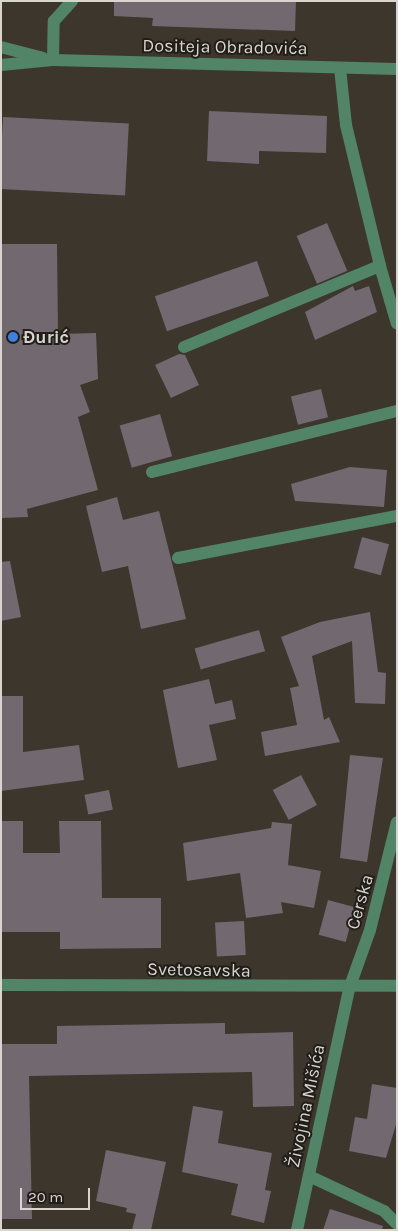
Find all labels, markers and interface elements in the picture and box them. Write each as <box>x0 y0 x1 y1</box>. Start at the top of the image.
street label: Dositeja Obradovića <box>142 35 308 59</box>
place label: Đurić <box>23 326 69 348</box>
marker: Đurić <box>7 331 19 343</box>
street label: Cerska <box>342 872 378 932</box>
street label: Svetosavska <box>147 958 251 982</box>
street label: Živojina Mišića <box>282 1042 330 1170</box>
scale bar <box>22 1178 92 1210</box>
text: 20 m <box>28 1188 63 1206</box>

